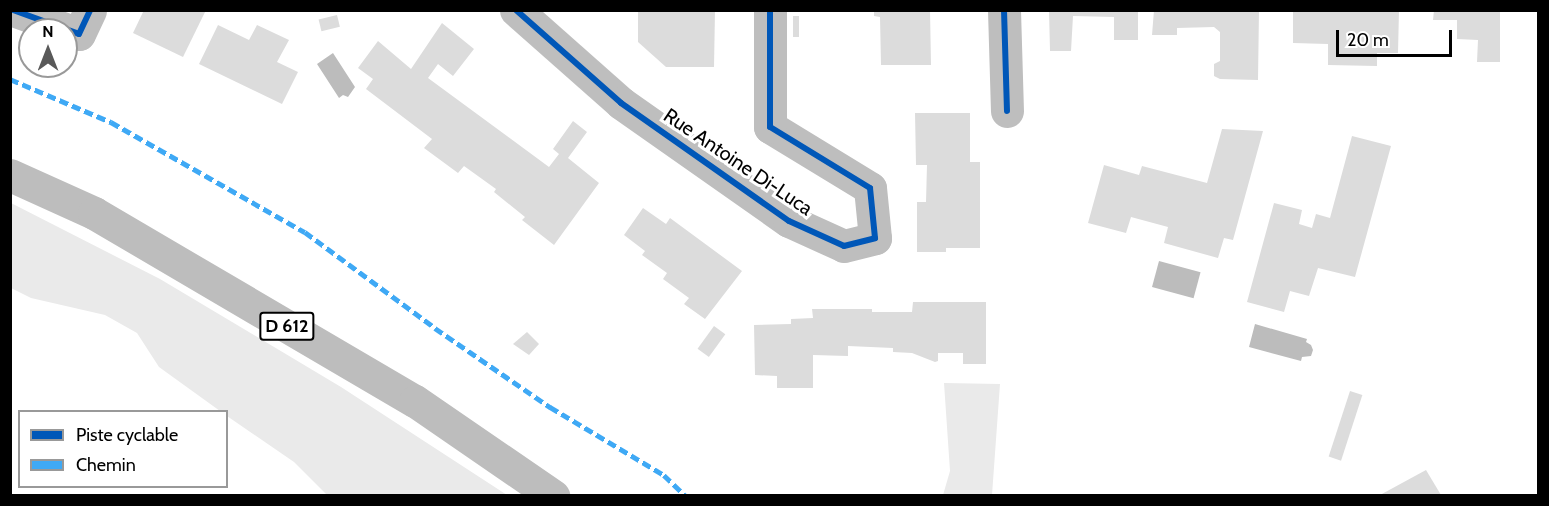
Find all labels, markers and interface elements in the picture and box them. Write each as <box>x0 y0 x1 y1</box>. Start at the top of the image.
north arrow <box>18 18 78 78</box>
scale bar <box>1339 18 1454 56</box>
text: N <box>42 22 54 41</box>
text: 20 m <box>1347 29 1389 51</box>
street label: Rue Antoine Di-Luca <box>659 103 817 221</box>
road number: D 612 <box>258 311 316 341</box>
legend <box>18 410 228 488</box>
text: Piste cyclable <box>76 424 178 446</box>
text: Chemin <box>76 454 136 476</box>

